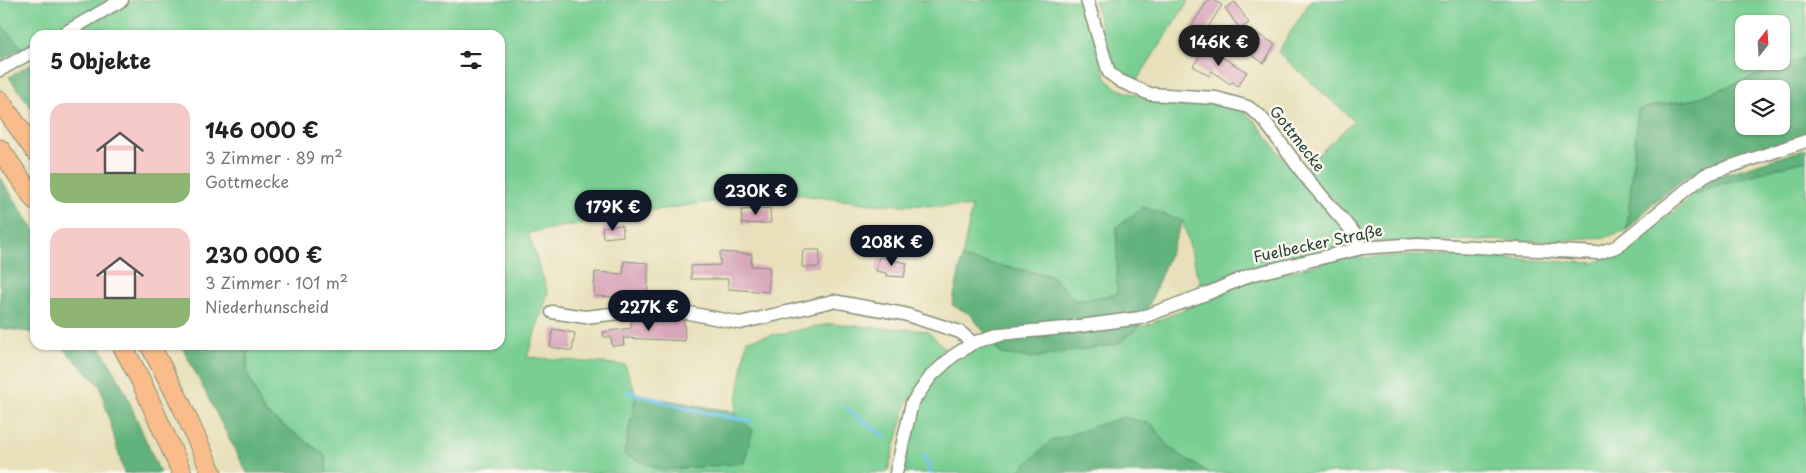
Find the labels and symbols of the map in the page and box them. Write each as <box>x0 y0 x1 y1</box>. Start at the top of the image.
north arrow <box>1735 15 1790 70</box>
pin: 146K € <box>1178 24 1260 67</box>
street label: Gottmecke <box>1265 100 1331 176</box>
pin: 230K € <box>715 174 797 216</box>
pin: 179K € <box>572 190 654 232</box>
street label: Fuelbecker Straße <box>1251 218 1384 267</box>
pin: 208K € <box>851 224 933 267</box>
pin: 227K € <box>608 290 690 332</box>

